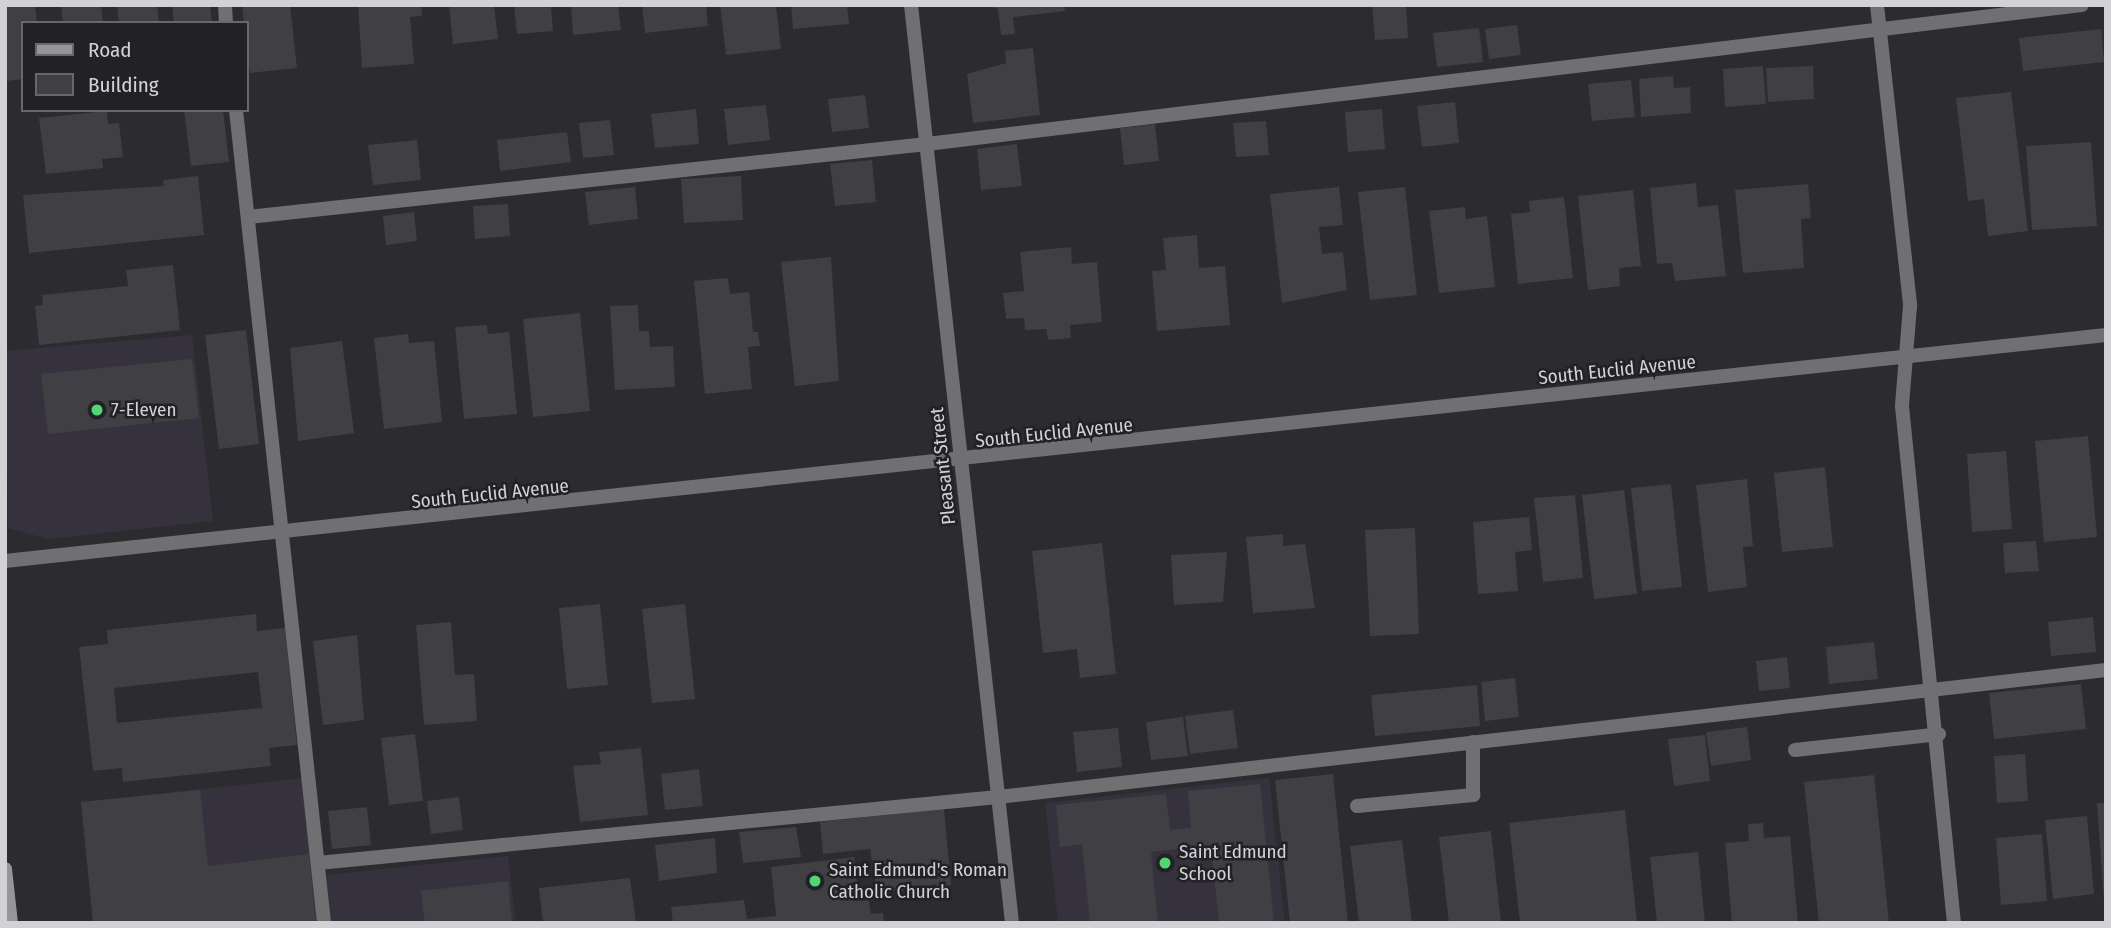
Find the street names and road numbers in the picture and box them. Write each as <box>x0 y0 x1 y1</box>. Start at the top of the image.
street label: South Euclid Avenue <box>1537 350 1697 390</box>
street label: Pleasant Street <box>926 406 960 526</box>
street label: South Euclid Avenue <box>974 413 1134 453</box>
street label: South Euclid Avenue <box>410 474 570 514</box>

